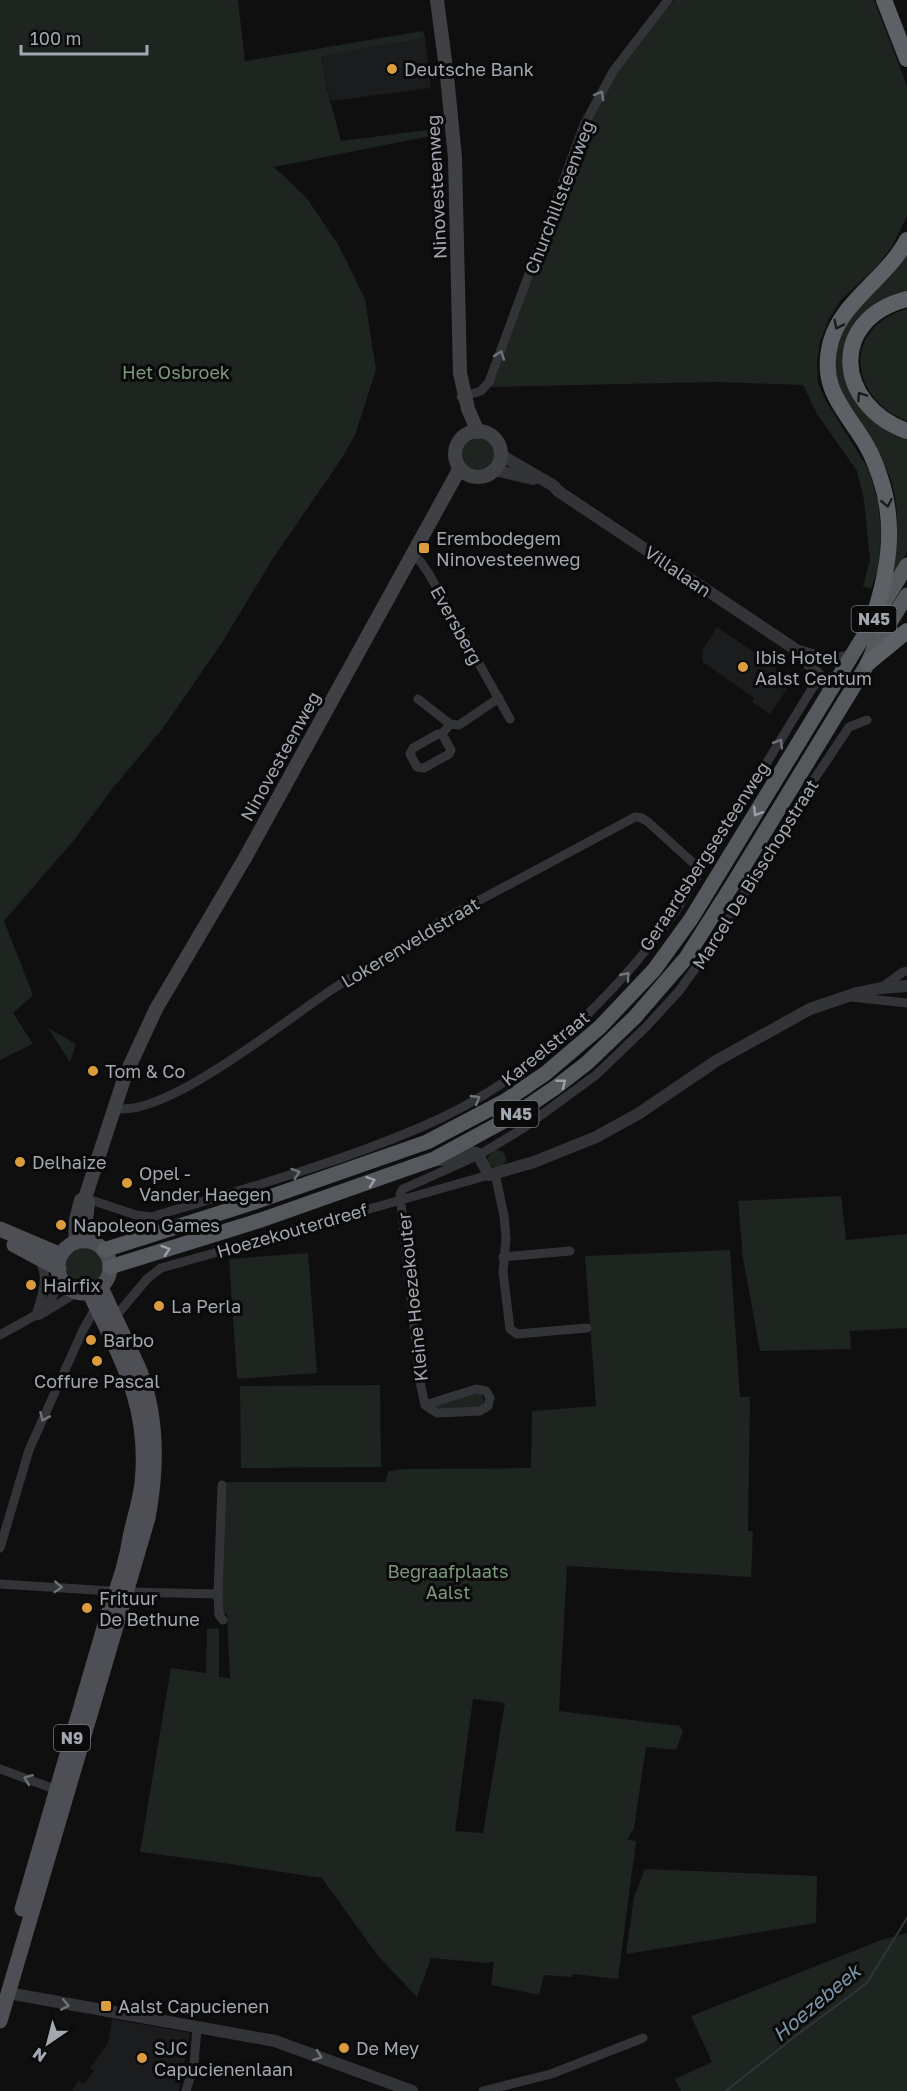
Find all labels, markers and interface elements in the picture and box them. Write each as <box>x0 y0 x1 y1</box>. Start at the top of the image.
scale bar <box>21 18 147 56</box>
text: 100 m <box>30 27 81 49</box>
place label: Deutsche Bank <box>404 58 534 80</box>
marker: Deutsche Bank <box>385 62 399 76</box>
one-way arrow <box>593 91 604 101</box>
street label: Ninovesteenweg <box>421 114 451 260</box>
street label: Churchillsteenweg <box>520 117 598 277</box>
one-way arrow <box>834 319 845 329</box>
one-way arrow <box>492 350 505 361</box>
park label: Het Osbroek <box>122 361 230 383</box>
one-way arrow <box>858 392 869 403</box>
one-way arrow <box>880 498 893 508</box>
place label: Erembodegem Ninovesteenweg <box>436 527 581 570</box>
marker: Erembodegem Ninovesteenweg <box>417 541 431 555</box>
street label: Villalaan <box>640 541 716 601</box>
street label: Eversberg <box>426 582 488 668</box>
road number: N45 <box>852 606 896 632</box>
place label: Ibis Hotel Aalst Centum <box>755 646 872 689</box>
marker: Ibis Hotel Aalst Centum <box>736 660 750 674</box>
street label: Ninovesteenweg <box>235 687 325 825</box>
one-way arrow <box>771 739 783 749</box>
street label: Geraardsbergsesteenweg <box>634 757 774 955</box>
street label: Marcel De Bisschopstraat <box>687 775 823 973</box>
one-way arrow <box>753 806 764 816</box>
street label: Lokerenveldstraat <box>337 892 483 992</box>
one-way arrow <box>619 972 630 982</box>
street label: Kareelstraat <box>497 1006 593 1090</box>
place label: Tom & Co <box>105 1060 185 1082</box>
marker: Tom & Co <box>86 1064 100 1078</box>
one-way arrow <box>555 1079 566 1090</box>
one-way arrow <box>470 1094 480 1106</box>
road number: N45 <box>494 1101 538 1127</box>
place label: Delhaize <box>32 1151 106 1173</box>
marker: Delhaize <box>13 1155 27 1169</box>
place label: Opel - Vander Haegen <box>139 1162 271 1205</box>
one-way arrow <box>290 1168 301 1180</box>
one-way arrow <box>365 1175 376 1188</box>
marker: Opel - Vander Haegen <box>120 1176 134 1190</box>
street label: Hoezekouterdreef <box>214 1198 370 1262</box>
street label: Kleine Hoezekouter <box>392 1211 432 1383</box>
place label: Napoleon Games <box>73 1214 220 1236</box>
marker: Napoleon Games <box>54 1218 68 1232</box>
one-way arrow <box>160 1245 171 1257</box>
place label: Hairfix <box>43 1274 100 1296</box>
marker: Hairfix <box>24 1278 38 1292</box>
place label: La Perla <box>171 1295 241 1317</box>
marker: La Perla <box>152 1299 166 1313</box>
place label: Barbo <box>103 1329 154 1351</box>
marker: Barbo <box>84 1333 98 1347</box>
marker: Coffure Pascal <box>90 1354 104 1368</box>
place label: Coffure Pascal <box>34 1370 160 1392</box>
one-way arrow <box>39 1410 51 1421</box>
park label: Begraafplaats Aalst <box>387 1560 509 1603</box>
one-way arrow <box>54 1580 63 1593</box>
place label: Frituur De Bethune <box>99 1587 200 1630</box>
marker: Frituur De Bethune <box>80 1601 94 1615</box>
road number: N9 <box>54 1725 90 1751</box>
one-way arrow <box>23 1774 34 1787</box>
water label: Hoezebeek <box>767 1957 867 2046</box>
place label: Aalst Capucienen <box>118 1995 269 2017</box>
one-way arrow <box>60 1998 70 2011</box>
marker: Aalst Capucienen <box>99 1999 113 2013</box>
north arrow <box>18 2013 78 2073</box>
place label: SJC Capucienenlaan <box>154 2037 293 2080</box>
place label: De Mey <box>356 2037 419 2059</box>
marker: De Mey <box>337 2041 351 2055</box>
text: N <box>29 2044 50 2067</box>
one-way arrow <box>312 2048 322 2061</box>
marker: SJC Capucienenlaan <box>135 2051 149 2065</box>

